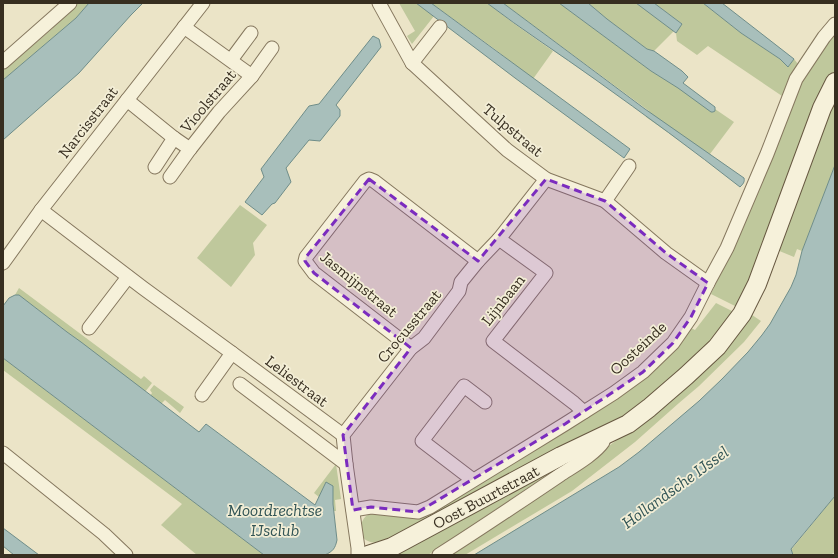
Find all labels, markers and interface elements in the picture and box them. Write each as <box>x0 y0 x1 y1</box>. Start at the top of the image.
street label: Vioolstraat <box>176 66 240 137</box>
street label: Narcisstraat <box>54 82 122 162</box>
street label: Tulpstraat <box>479 99 547 161</box>
street label: Jasmijnstraat <box>316 247 402 321</box>
street label: Lijnbaan <box>477 270 529 329</box>
street label: Crocusstraat <box>373 285 445 366</box>
street label: Oosteinde <box>606 317 670 379</box>
street label: Leliestraat <box>262 351 332 411</box>
water label: Hollandsche IJssel <box>618 442 732 532</box>
street label: Oost Buurtstraat <box>430 461 543 533</box>
water label: Moordrechtse IJsclub <box>228 500 322 540</box>

